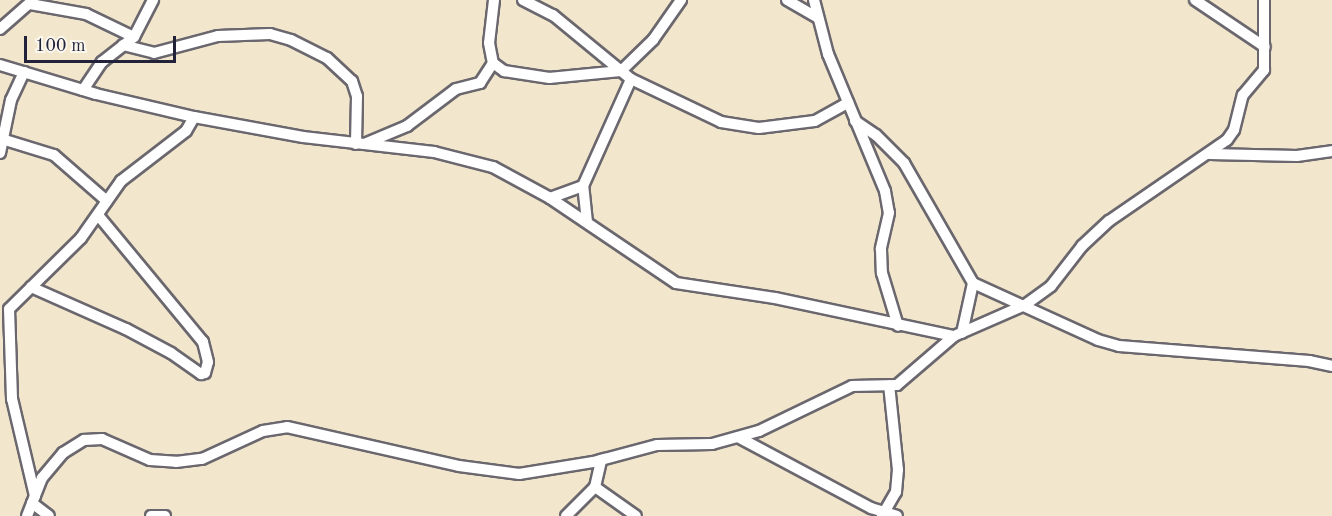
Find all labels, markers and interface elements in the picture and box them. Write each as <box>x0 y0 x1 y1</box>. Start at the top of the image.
scale bar <box>27 24 178 62</box>
text: 100 m <box>35 37 86 55</box>

